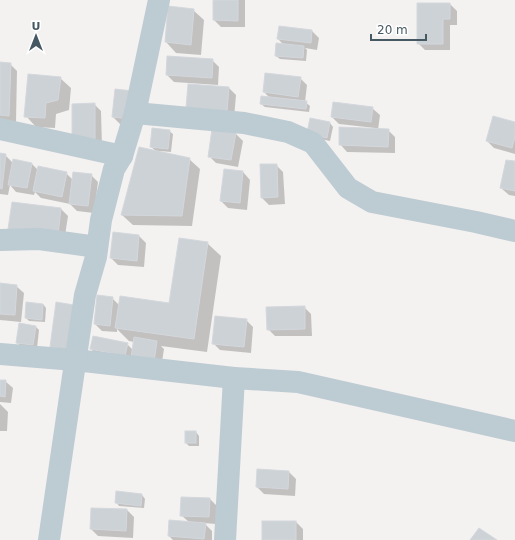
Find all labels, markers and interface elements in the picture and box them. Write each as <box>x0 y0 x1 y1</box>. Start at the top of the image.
north arrow <box>16 16 56 56</box>
scale bar <box>371 16 426 42</box>
text: U <box>32 20 40 33</box>
text: 20 m <box>377 23 408 37</box>

